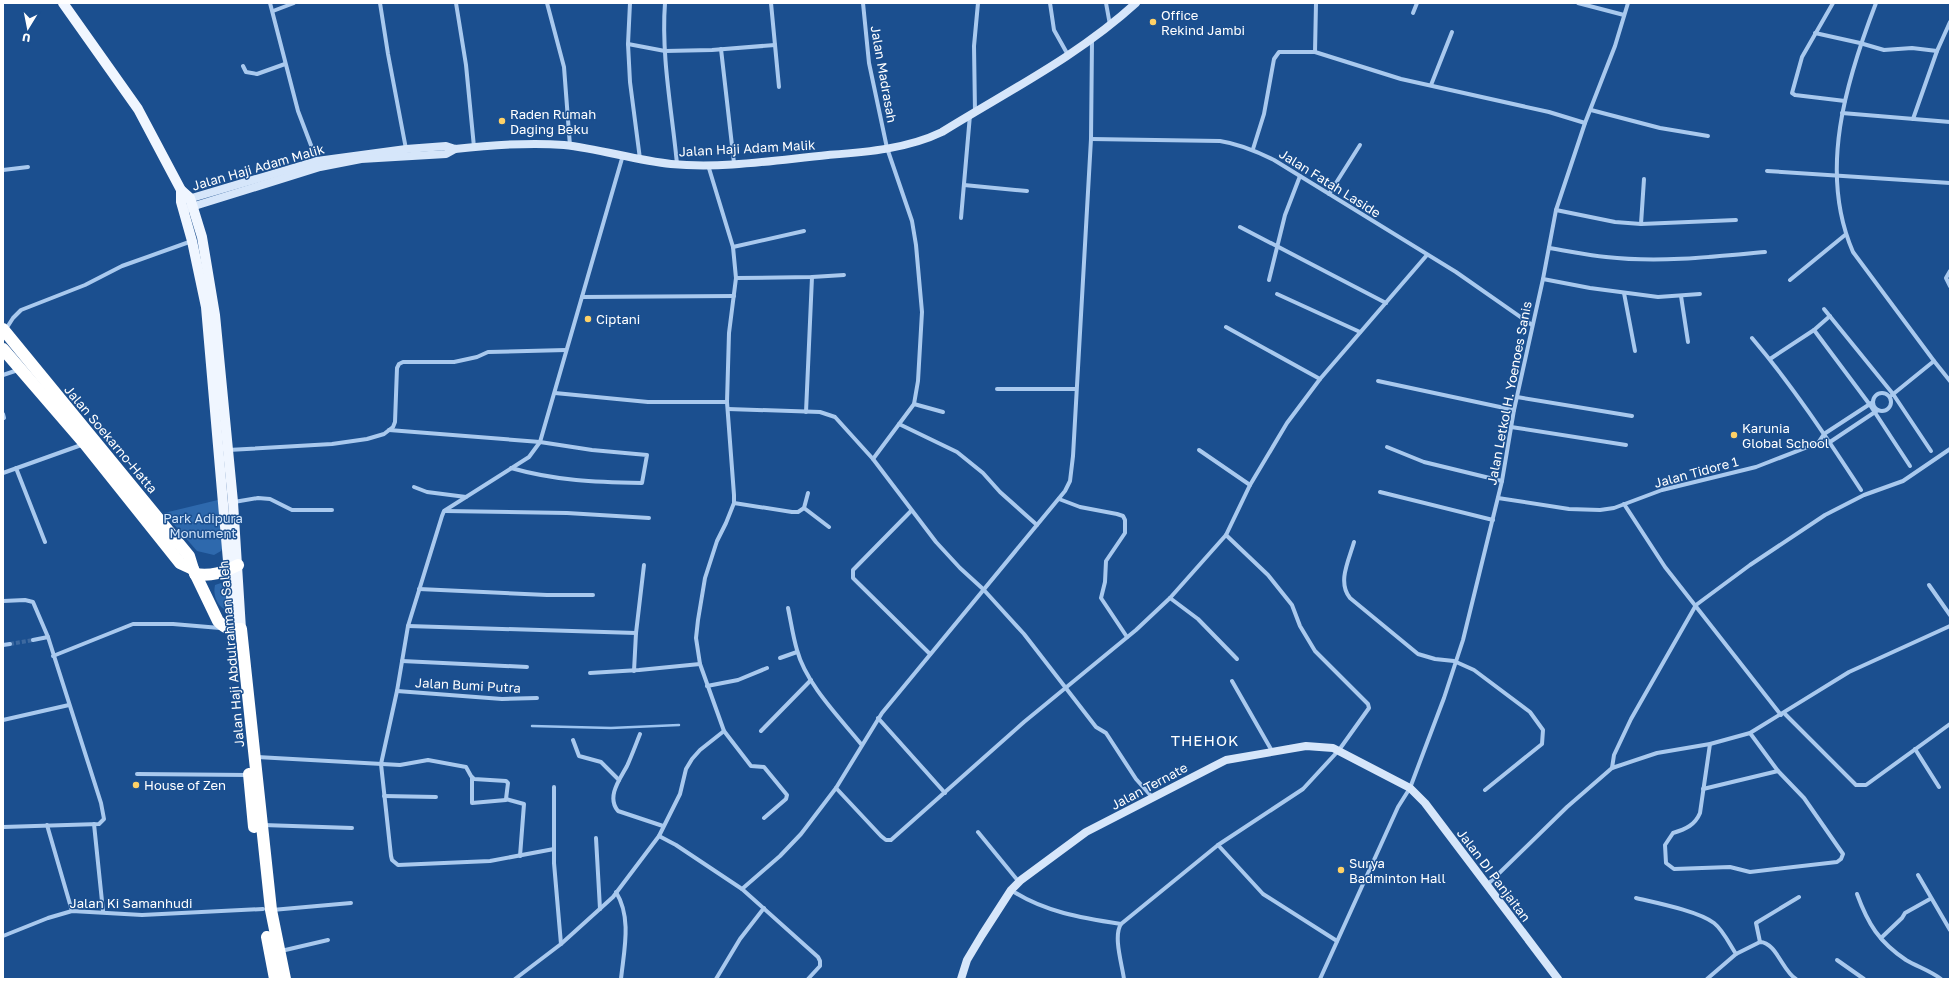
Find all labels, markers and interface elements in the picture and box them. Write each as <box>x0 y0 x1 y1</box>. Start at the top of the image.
place label: Office Rekind Jambi <box>1161 7 1245 38</box>
north arrow <box>8 8 48 48</box>
marker: Office Rekind Jambi <box>1148 17 1158 27</box>
street label: Jalan Madrasah <box>868 24 900 124</box>
text: U <box>21 31 31 45</box>
place label: Raden Rumah Daging Beku <box>510 106 596 137</box>
marker: Raden Rumah Daging Beku <box>497 116 507 126</box>
street label: Jalan Haji Adam Malik <box>678 136 816 160</box>
street label: Jalan Haji Adam Malik <box>190 140 327 194</box>
street label: Jalan Fatah Laside <box>1276 145 1384 221</box>
street label: Jalan Letkol H. Yoenoes Sanis <box>1483 300 1535 486</box>
place label: Ciptani <box>596 311 640 327</box>
marker: Ciptani <box>583 314 593 324</box>
street label: Jalan Soekarno-Hatta <box>61 382 161 496</box>
place label: Karunia Global School <box>1742 420 1829 451</box>
marker: Karunia Global School <box>1729 430 1739 440</box>
street label: Jalan Tidore 1 <box>1652 453 1740 491</box>
park label: Park Adipura Monument <box>163 510 243 541</box>
street label: Jalan Haji Abdulrahman Saleh <box>215 560 247 748</box>
street label: Jalan Bumi Putra <box>415 674 521 696</box>
district label: THEHOK <box>1171 731 1239 749</box>
street label: Jalan Ternate <box>1108 759 1190 813</box>
place label: House of Zen <box>144 777 226 793</box>
marker: House of Zen <box>131 780 141 790</box>
street label: Jalan DI Panjaitan <box>1454 825 1534 925</box>
place label: Surya Badminton Hall <box>1349 855 1446 886</box>
marker: Surya Badminton Hall <box>1336 865 1346 875</box>
street label: Jalan Ki Samanhudi <box>70 895 192 911</box>

